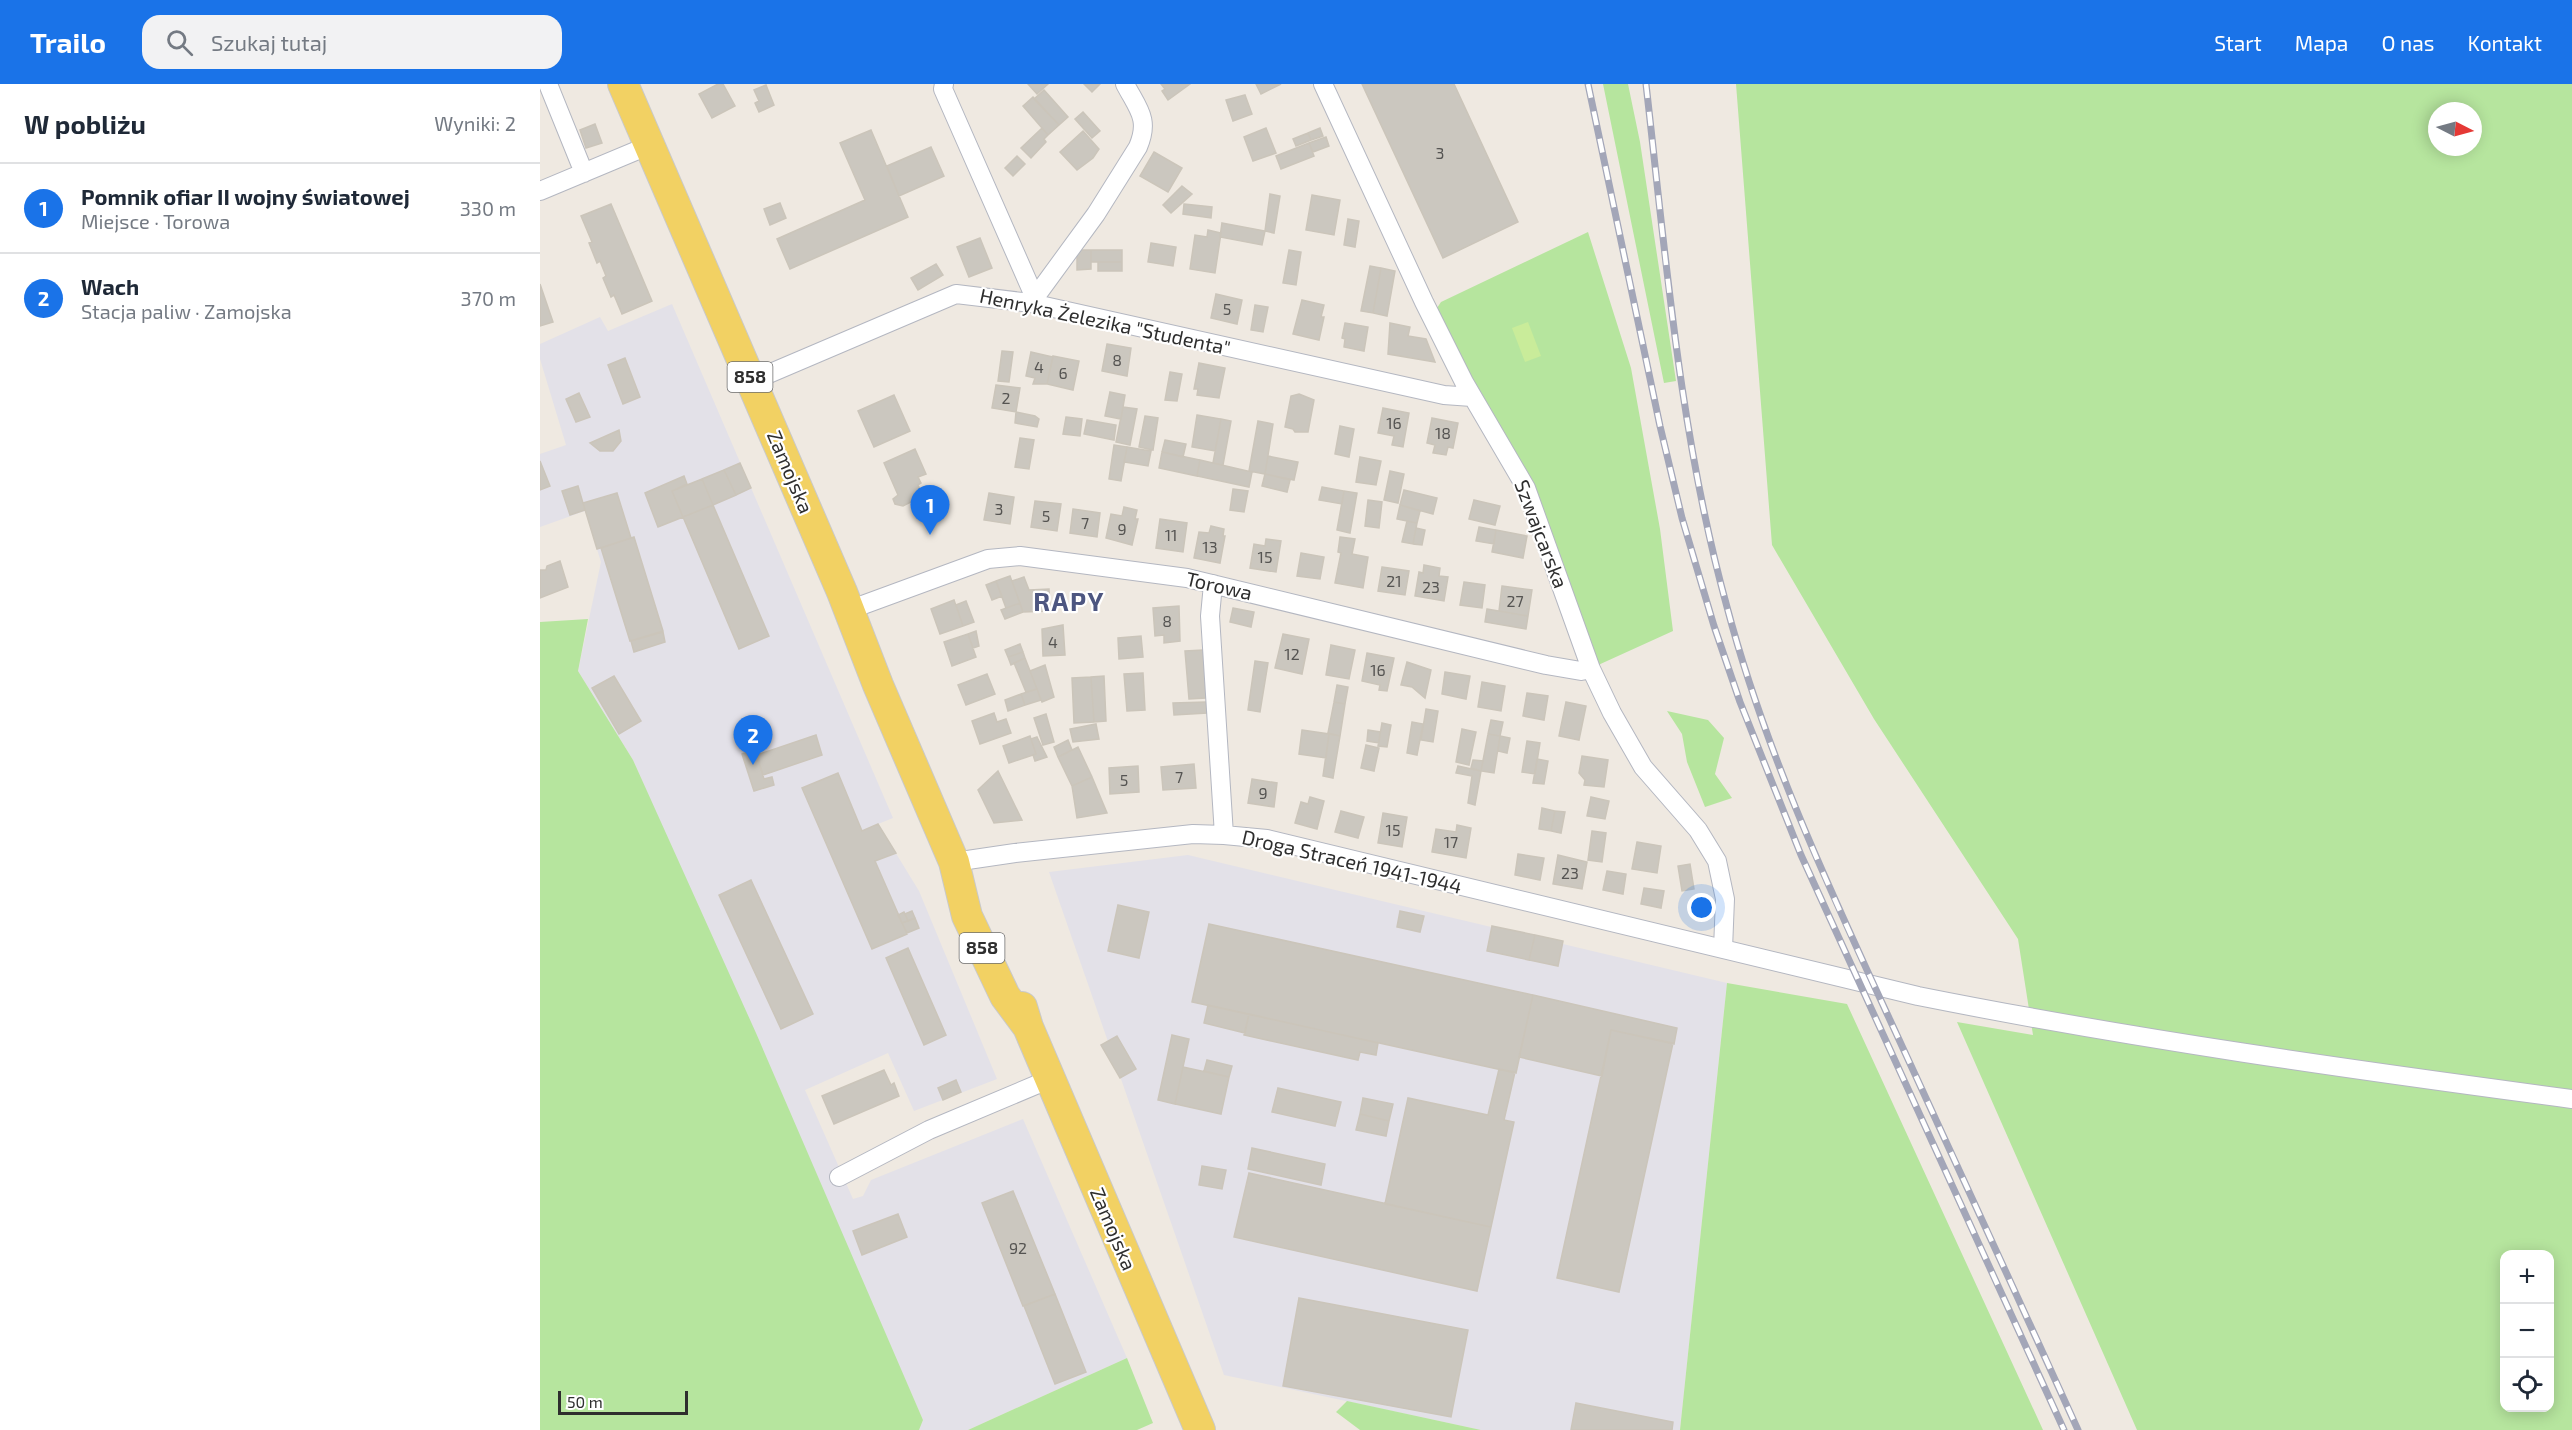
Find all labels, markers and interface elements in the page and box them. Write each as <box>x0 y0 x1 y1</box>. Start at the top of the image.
search box <box>142 15 562 69</box>
text: Trailo <box>30 25 106 59</box>
icon: search <box>163 26 196 59</box>
text: Szukaj tutaj <box>211 29 327 55</box>
text: Start <box>2214 30 2262 55</box>
text: Mapa <box>2295 30 2348 55</box>
text: O nas <box>2381 30 2435 55</box>
text: Kontakt <box>2468 30 2542 55</box>
north arrow <box>2428 102 2482 156</box>
text: W pobliżu <box>24 108 146 139</box>
text: Wyniki: 2 <box>434 111 516 135</box>
house number: 3 <box>1436 143 1444 162</box>
text: Pomnik ofiar II wojny światowej <box>81 183 410 209</box>
text: 1 <box>39 196 48 220</box>
text: 330 m <box>460 196 516 220</box>
text: Miejsce · Torowa <box>81 209 230 233</box>
text: Wach <box>81 273 139 299</box>
street label: Henryka Żelezika "Studenta" <box>978 283 1233 359</box>
text: 2 <box>38 286 49 310</box>
text: 370 m <box>461 286 516 310</box>
text: Stacja paliw · Zamojska <box>81 299 292 323</box>
house number: 5 <box>1223 299 1231 318</box>
house number: 8 <box>1112 350 1122 369</box>
house number: 4 <box>1034 357 1044 376</box>
road number: 858 <box>728 362 772 392</box>
house number: 6 <box>1058 363 1068 382</box>
house number: 2 <box>1002 388 1011 407</box>
house number: 16 <box>1386 413 1402 432</box>
house number: 18 <box>1435 423 1451 442</box>
street label: Zamojska <box>763 427 819 517</box>
street label: Szwajcarska <box>1510 476 1574 591</box>
pin: 1 <box>910 486 950 535</box>
house number: 3 <box>995 499 1003 518</box>
house number: 5 <box>1042 506 1050 525</box>
house number: 7 <box>1081 513 1089 532</box>
house number: 9 <box>1117 519 1127 538</box>
house number: 11 <box>1165 525 1177 544</box>
house number: 13 <box>1202 537 1218 556</box>
house number: 15 <box>1258 547 1272 566</box>
street label: Torowa <box>1184 566 1255 604</box>
house number: 21 <box>1386 571 1402 590</box>
house number: 23 <box>1422 577 1440 596</box>
district label: RAPY <box>1033 585 1105 616</box>
house number: 27 <box>1506 591 1524 610</box>
house number: 8 <box>1162 611 1172 630</box>
house number: 4 <box>1048 632 1058 651</box>
house number: 12 <box>1284 644 1300 663</box>
house number: 16 <box>1370 660 1386 679</box>
pin: 2 <box>734 716 772 765</box>
house number: 7 <box>1175 767 1183 786</box>
house number: 5 <box>1120 770 1128 789</box>
house number: 9 <box>1258 783 1268 802</box>
house number: 15 <box>1386 820 1400 839</box>
street label: Droga Straceń 1941-1944 <box>1240 824 1465 898</box>
house number: 17 <box>1444 832 1458 851</box>
house number: 23 <box>1561 863 1579 882</box>
your location <box>1687 893 1716 922</box>
road number: 858 <box>960 933 1004 963</box>
street label: Zamojska <box>1086 1184 1142 1274</box>
house number: 92 <box>1009 1238 1027 1257</box>
map controls <box>2500 1250 2554 1412</box>
button: + <box>2500 1250 2554 1304</box>
button: − <box>2500 1304 2554 1358</box>
button: locate <box>2500 1358 2554 1412</box>
scale bar <box>558 1388 688 1416</box>
text: 50 m <box>567 1392 603 1411</box>

